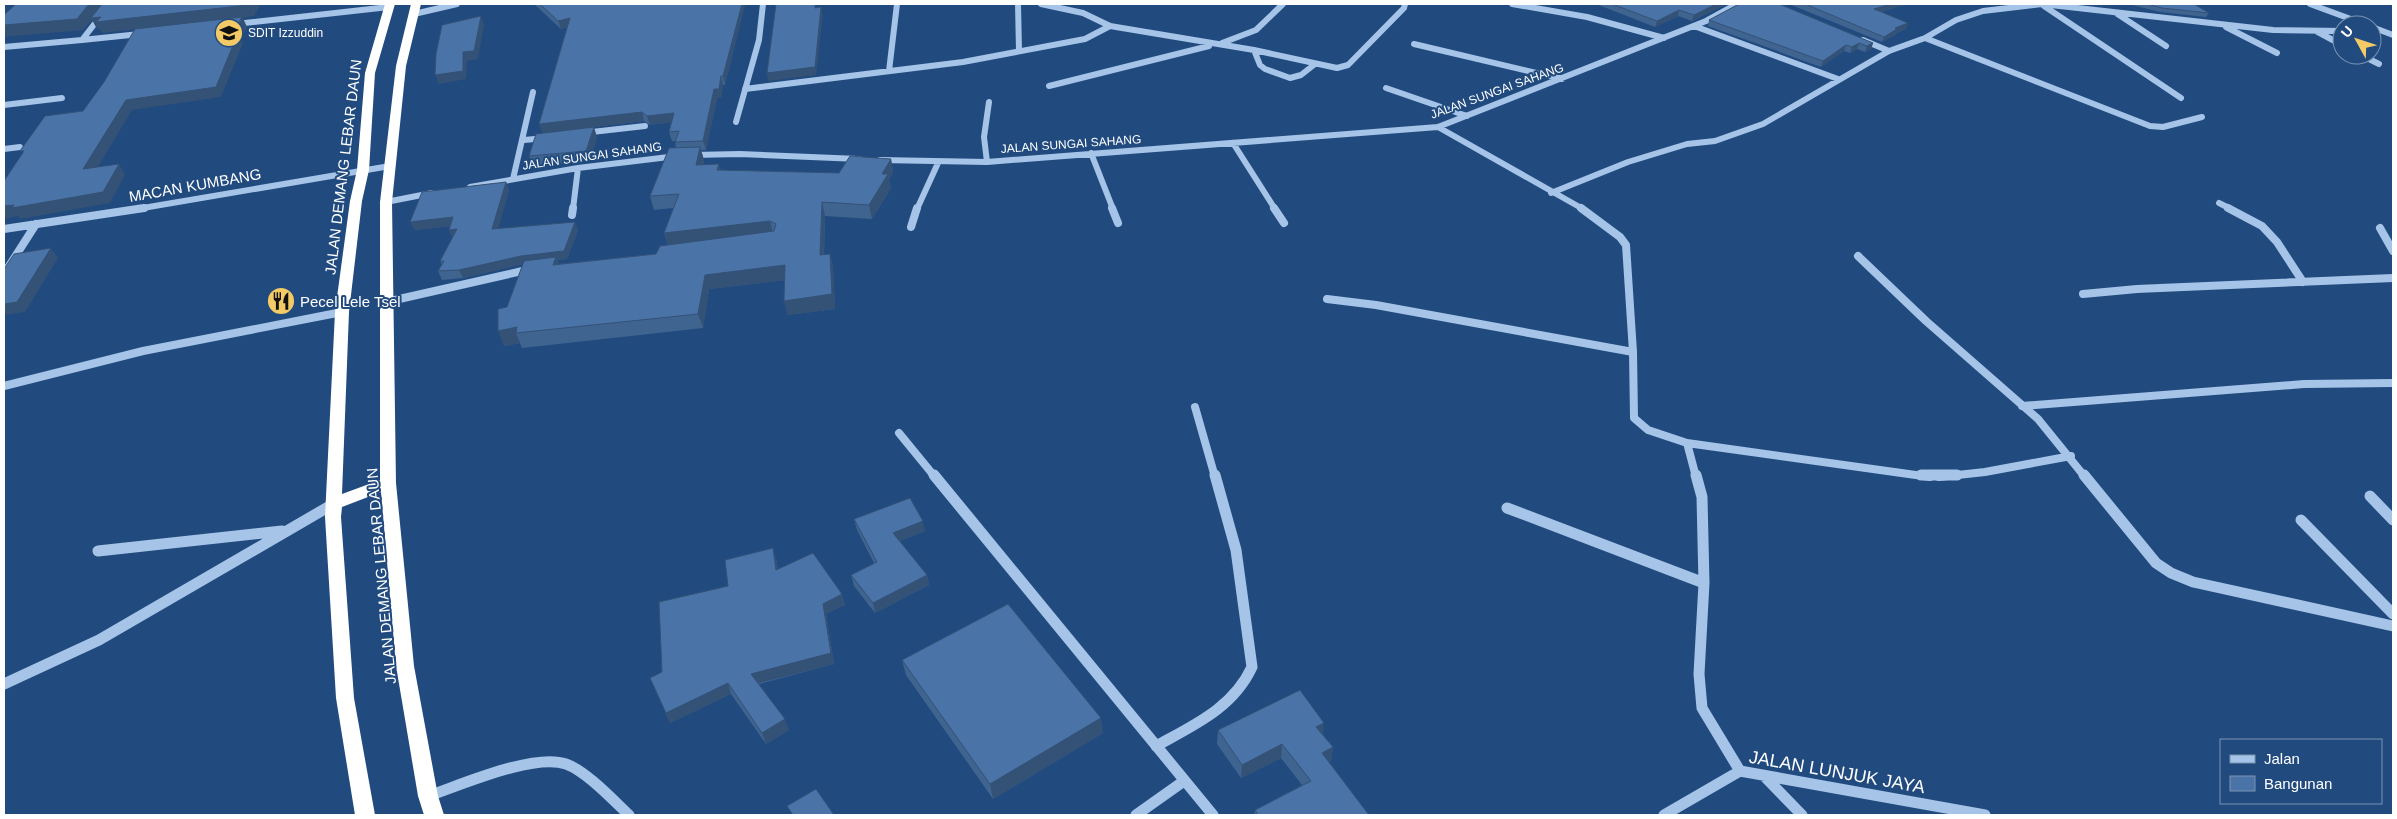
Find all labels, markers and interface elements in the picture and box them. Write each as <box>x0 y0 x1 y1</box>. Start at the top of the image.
north arrow <box>2332 15 2382 65</box>
school or university icon: SDIT Izzuddin <box>214 18 244 48</box>
text: U <box>2338 23 2356 41</box>
place label: SDIT Izzuddin <box>248 26 323 40</box>
street label: JALAN DEMANG LEBAR DAUN <box>321 58 365 276</box>
street label: JALAN SUNGAI SAHANG <box>1428 60 1566 122</box>
street label: JALAN SUNGAI SAHANG <box>1000 132 1142 156</box>
street label: JALAN SUNGAI SAHANG <box>521 139 663 173</box>
street label: MACAN KUMBANG <box>127 165 263 205</box>
restaurant icon: Pecel Lele Tsel <box>266 286 296 316</box>
place label: Pecel Lele Tsel <box>300 293 401 310</box>
street label: JALAN DEMANG LEBAR DAUN <box>363 467 399 685</box>
legend <box>2220 739 2382 804</box>
street label: JALAN LUNJUK JAYA <box>1747 747 1927 797</box>
text: Jalan <box>2264 750 2300 767</box>
text: Bangunan <box>2264 775 2332 792</box>

